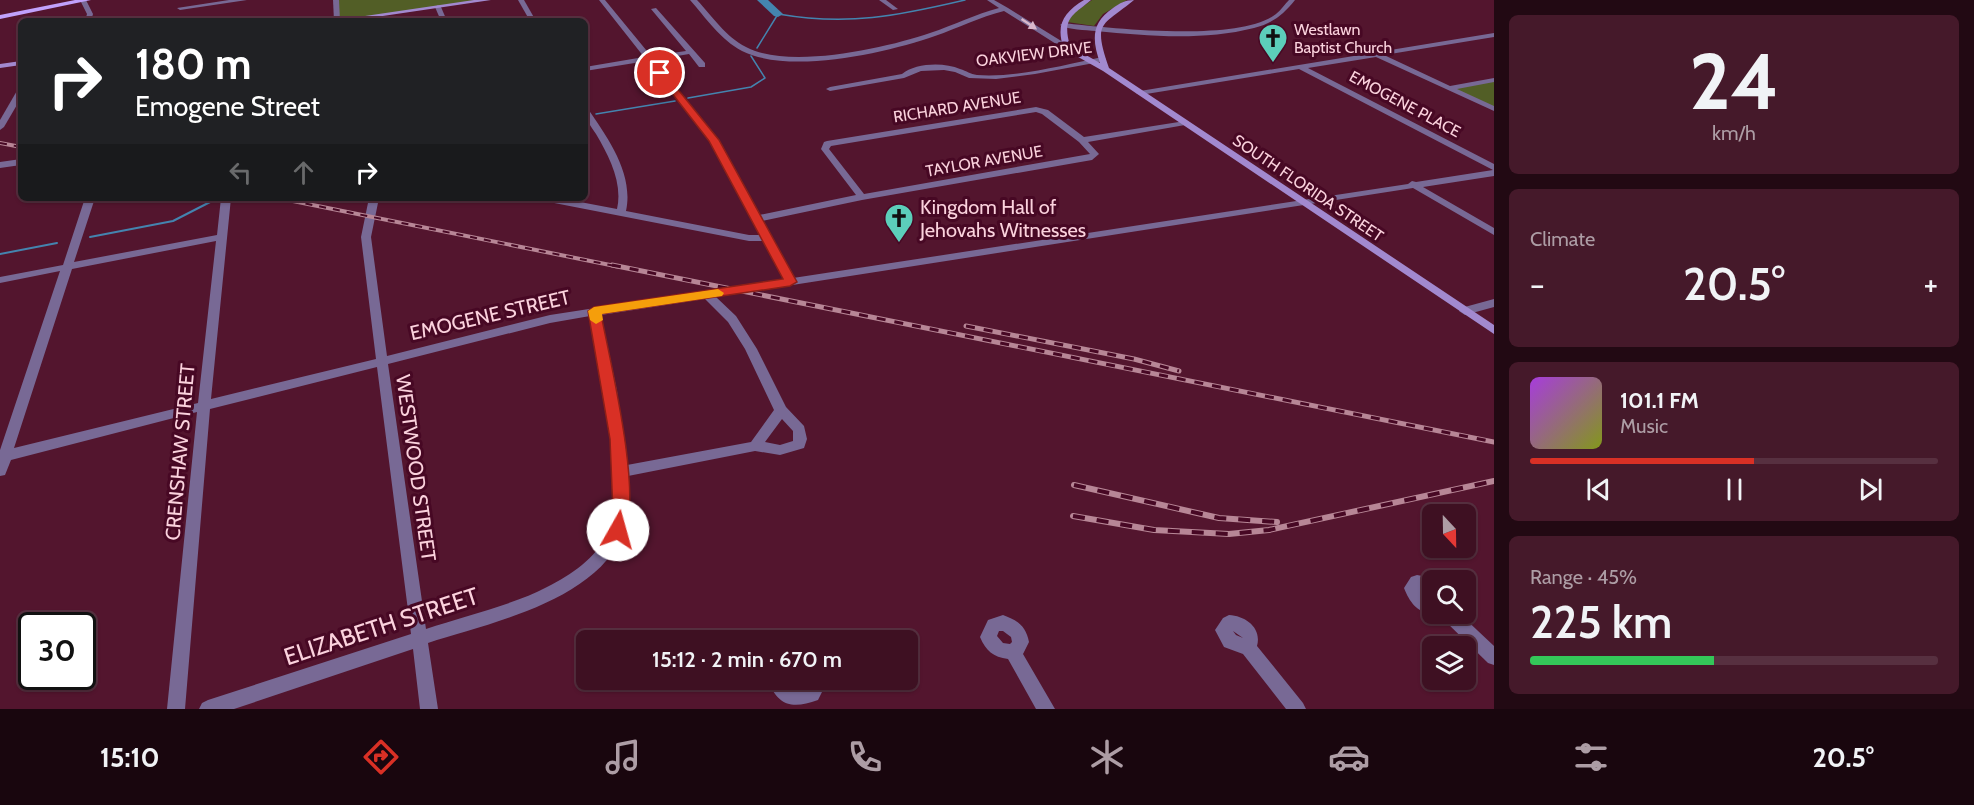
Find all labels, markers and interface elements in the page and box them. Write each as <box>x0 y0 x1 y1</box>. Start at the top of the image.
one-way arrow <box>1020 18 1036 30</box>
place label: Westlawn Baptist Church <box>1294 20 1392 57</box>
church icon: Westlawn Baptist Church <box>1257 22 1289 64</box>
text: 24 <box>1689 34 1779 129</box>
street label: OAKVIEW DRIVE <box>975 37 1093 71</box>
text: 180 m <box>135 38 251 90</box>
icon: right <box>36 42 114 120</box>
pin <box>634 47 685 98</box>
icon: arrive <box>643 56 676 89</box>
street label: EMOGENE PLACE <box>1346 67 1464 141</box>
street label: RICHARD AVENUE <box>892 88 1022 126</box>
text: Emogene Street <box>135 90 320 123</box>
text: km/h <box>1712 121 1756 145</box>
street label: SOUTH FLORIDA STREET <box>1229 131 1387 246</box>
street label: TAYLOR AVENUE <box>924 141 1044 181</box>
icon: left <box>224 156 257 189</box>
icon: ahead <box>287 156 320 189</box>
icon: right <box>350 156 383 189</box>
place label: Kingdom Hall of Jehovahs Witnesses <box>919 195 1086 242</box>
church icon: Kingdom Hall of Jehovahs Witnesses <box>883 202 915 244</box>
text: Climate <box>1530 227 1595 251</box>
text: 20.5° <box>1683 257 1785 311</box>
text: − <box>1530 264 1545 304</box>
text: + <box>1923 264 1938 304</box>
street label: EMOGENE STREET <box>407 285 573 345</box>
street label: CRENSHAW STREET <box>160 362 200 541</box>
street label: WESTWOOD STREET <box>391 373 441 563</box>
text: 101.1 FM <box>1620 387 1699 414</box>
text: Music <box>1620 414 1668 438</box>
icon: previous <box>1582 473 1615 506</box>
icon: pause <box>1718 473 1751 506</box>
icon: next <box>1854 473 1887 506</box>
position arrow <box>586 498 650 562</box>
north arrow <box>1422 504 1476 558</box>
map controls <box>1422 504 1476 690</box>
text: Range · 45% <box>1530 565 1637 589</box>
button: search <box>1422 570 1476 624</box>
street label: ELIZABETH STREET <box>280 581 482 671</box>
text: 225 km <box>1530 595 1672 649</box>
speed limit sign: 30 <box>18 612 96 690</box>
button: layers <box>1422 636 1476 690</box>
text: 15:12 · 2 min · 670 m <box>652 646 842 673</box>
icon: directions <box>360 736 402 778</box>
icon: music <box>602 736 644 778</box>
icon: phone <box>844 736 886 778</box>
icon: climate <box>1086 736 1128 778</box>
icon: car <box>1328 736 1370 778</box>
icon: filters <box>1570 736 1612 778</box>
text: 15:10 <box>100 741 160 774</box>
text: 20.5° <box>1813 741 1874 774</box>

